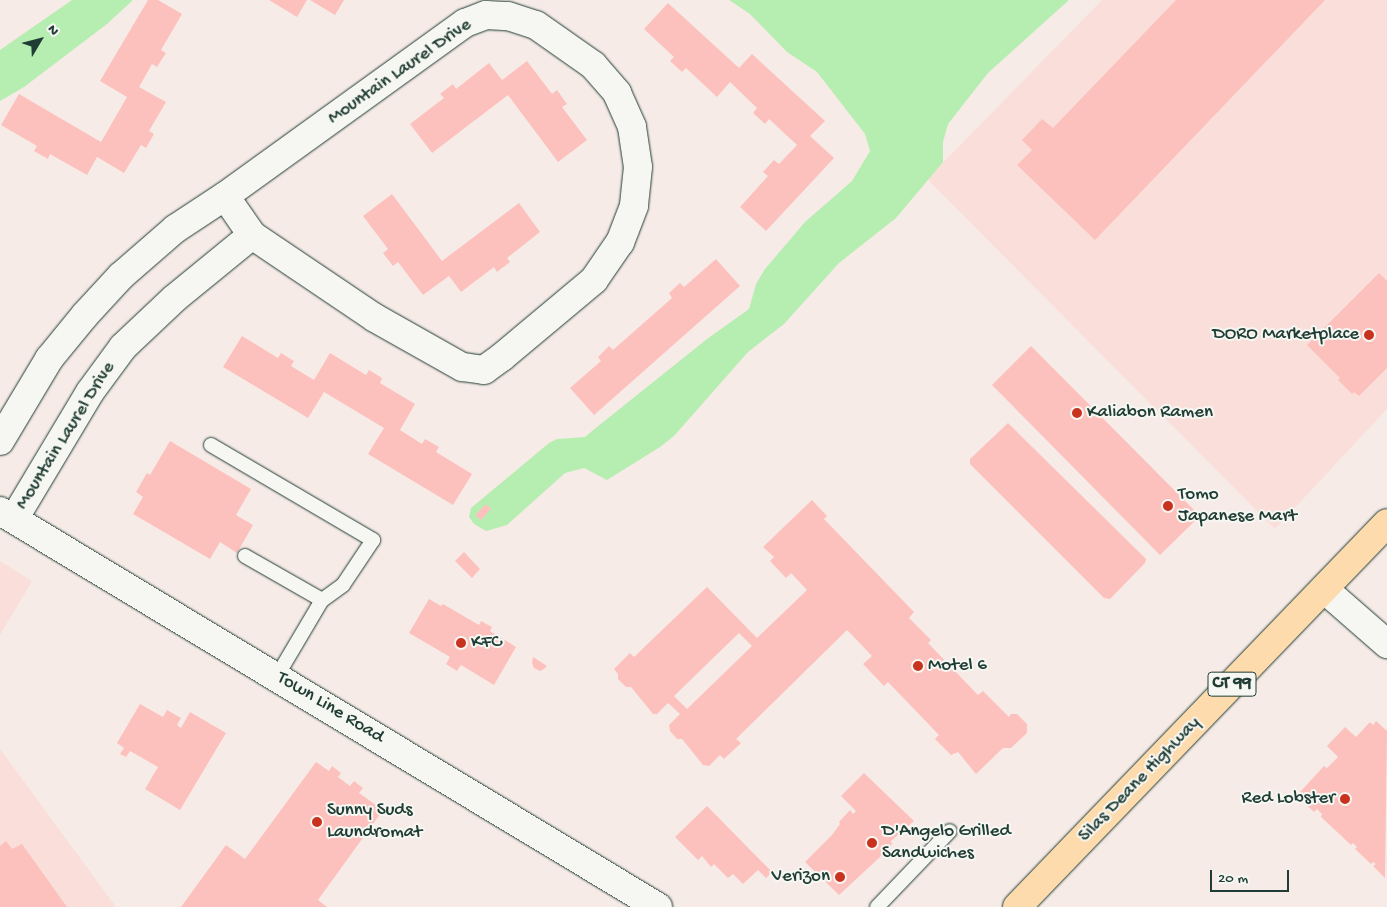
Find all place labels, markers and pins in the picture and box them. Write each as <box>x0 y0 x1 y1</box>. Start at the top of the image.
place label: DORO Marketplace <box>1212 324 1359 346</box>
marker: DORO Marketplace <box>1363 329 1375 341</box>
place label: Kaliabon Ramen <box>1087 402 1213 424</box>
marker: Kaliabon Ramen <box>1071 407 1083 419</box>
place label: Tomo Japanese Mart <box>1178 484 1297 528</box>
marker: Tomo Japanese Mart <box>1162 500 1174 512</box>
place label: KFC <box>471 632 501 654</box>
marker: KFC <box>455 637 467 649</box>
place label: Motel 6 <box>928 655 987 677</box>
marker: Motel 6 <box>912 660 924 672</box>
place label: Red Lobster <box>1241 788 1335 810</box>
marker: Red Lobster <box>1339 793 1351 805</box>
place label: Sunny Suds Laundromat <box>327 800 422 844</box>
marker: Sunny Suds Laundromat <box>311 816 323 828</box>
place label: D'Angelo Grilled Sandwiches <box>882 821 1011 865</box>
marker: D'Angelo Grilled Sandwiches <box>866 837 878 849</box>
place label: Verizon <box>772 866 830 888</box>
marker: Verizon <box>834 871 846 883</box>

